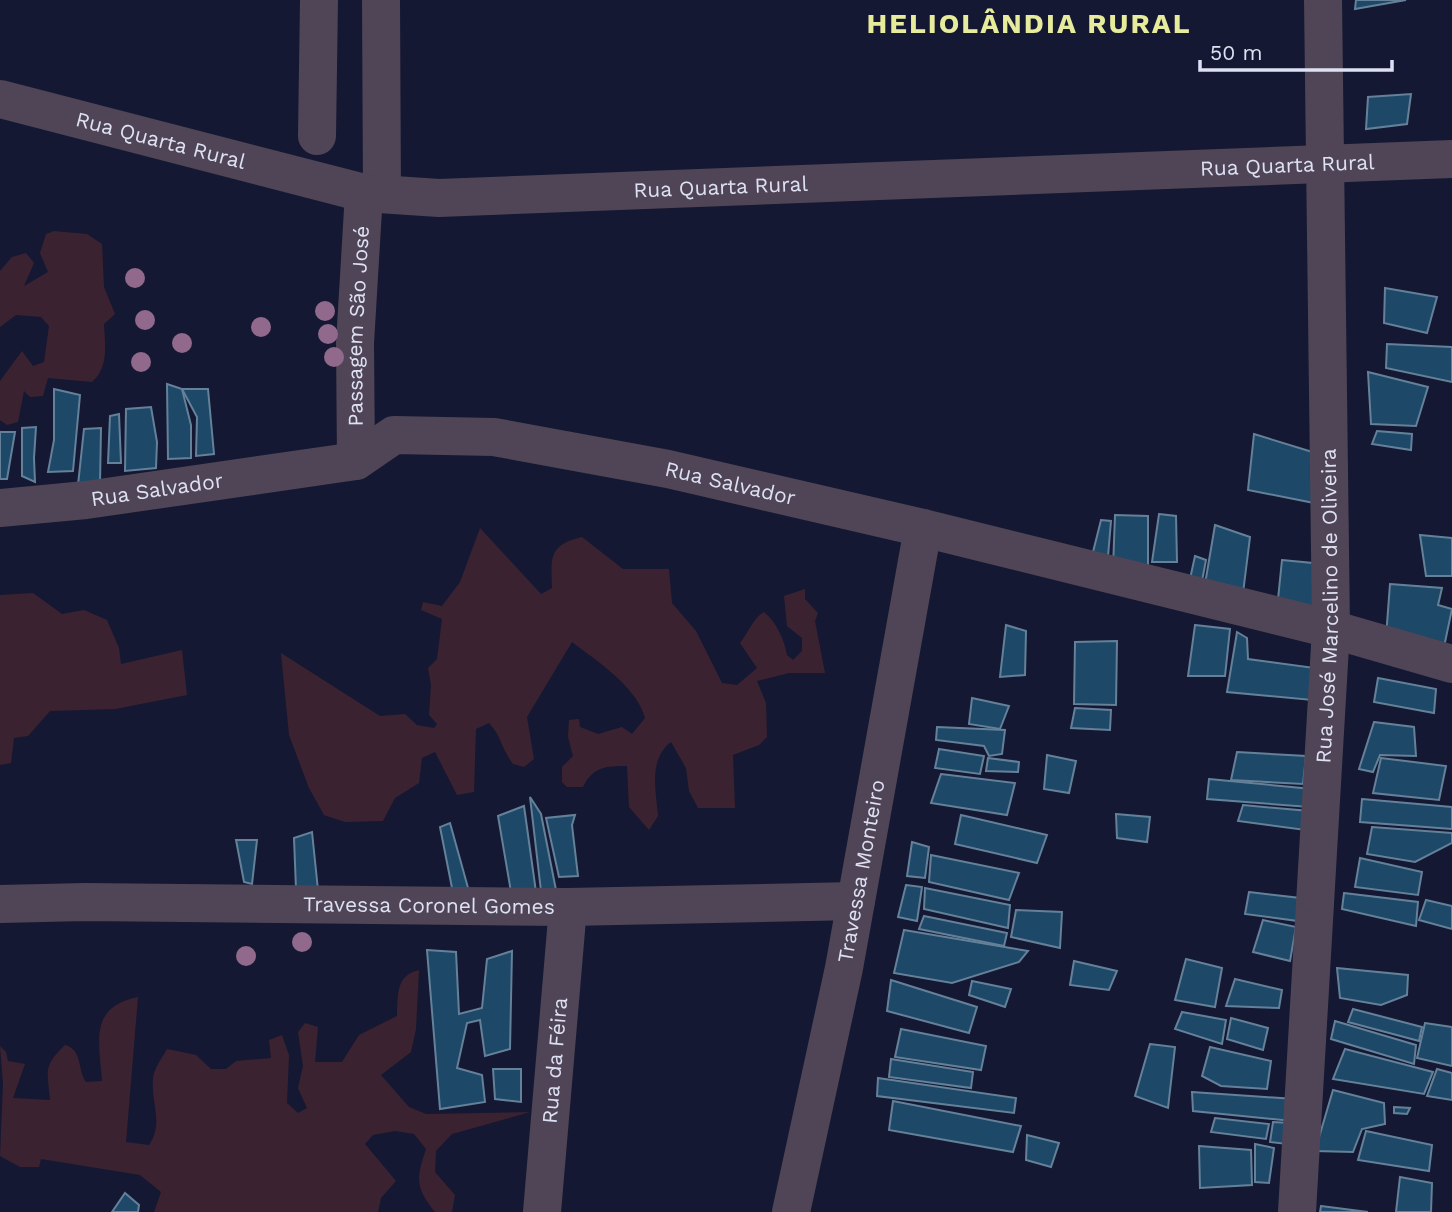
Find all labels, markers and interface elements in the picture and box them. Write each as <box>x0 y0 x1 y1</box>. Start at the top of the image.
district label: HELIOLÂNDIA RURAL <box>866 7 1192 40</box>
scale bar <box>1200 28 1392 72</box>
text: 50 m <box>1210 40 1262 65</box>
street label: Rua Quarta Rural <box>73 106 249 174</box>
street label: Rua Quarta Rural <box>1200 149 1375 181</box>
street label: Rua Quarta Rural <box>633 171 809 203</box>
street label: Passagem São José <box>342 225 374 427</box>
street label: Rua José Marcelino de Oliveira <box>1310 448 1343 764</box>
street label: Rua Salvador <box>663 456 799 510</box>
street label: Rua Salvador <box>89 467 225 511</box>
street label: Travessa Monteiro <box>832 778 890 965</box>
street label: Travessa Coronel Gomes <box>303 891 555 919</box>
street label: Rua da Féira <box>537 996 572 1125</box>

